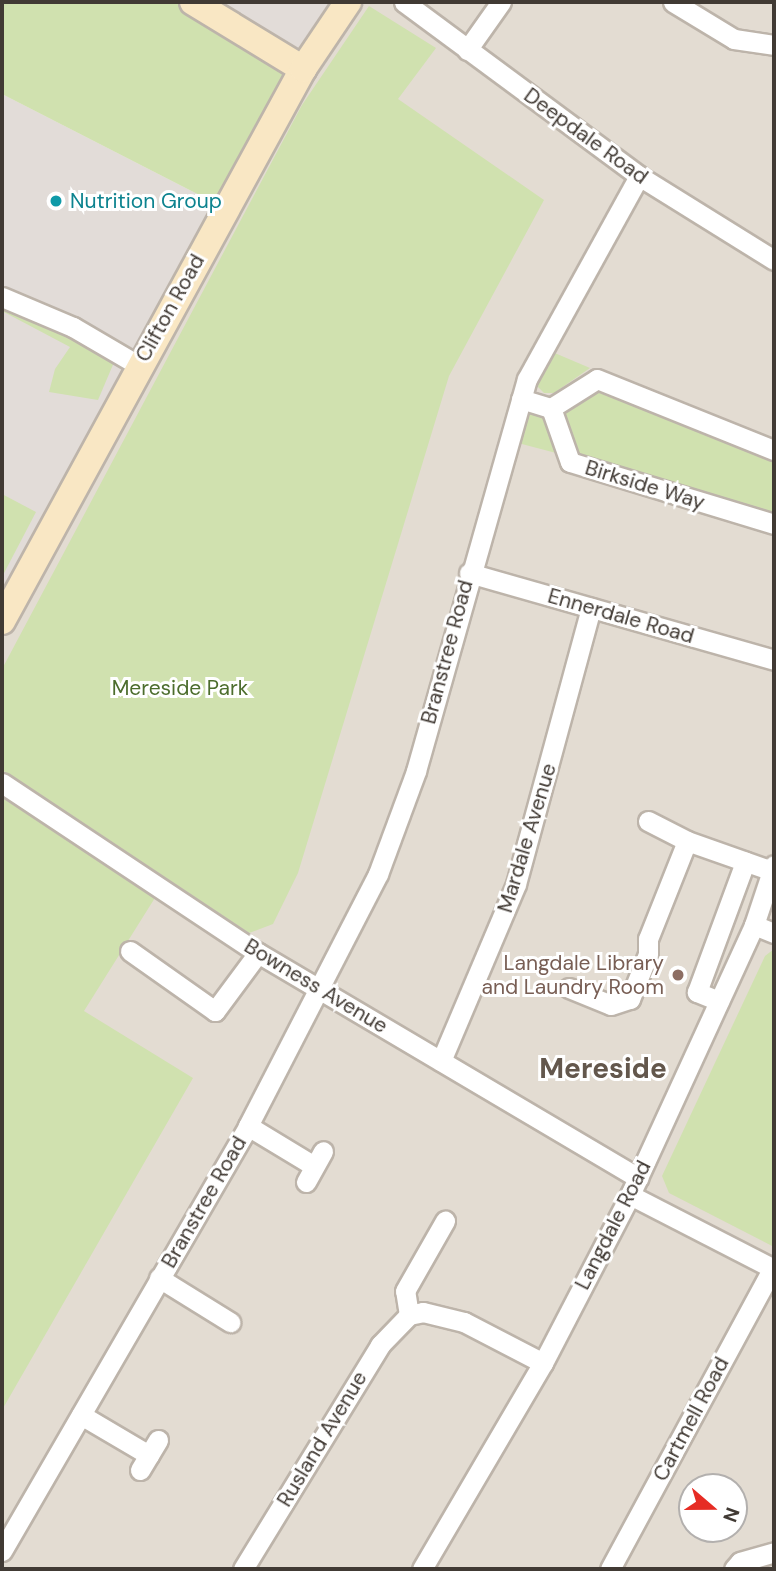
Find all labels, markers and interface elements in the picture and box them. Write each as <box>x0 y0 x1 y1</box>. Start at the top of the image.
street label: Deepdale Road <box>519 83 653 189</box>
place label: Nutrition Group <box>70 188 222 214</box>
marker: Nutrition Group <box>48 193 64 209</box>
street label: Clifton Road <box>130 250 210 366</box>
street label: Birkside Way <box>582 455 708 515</box>
street label: Branstree Road <box>416 577 478 727</box>
street label: Ennerdale Road <box>545 583 697 649</box>
park label: Mereside Park <box>112 675 248 701</box>
street label: Mardale Avenue <box>492 760 562 916</box>
street label: Bowness Avenue <box>240 933 392 1039</box>
place label: Langdale Library and Laundry Room <box>482 950 664 1000</box>
marker: Langdale Library and Laundry Room <box>670 967 686 983</box>
district label: Mereside <box>539 1052 667 1086</box>
street label: Branstree Road <box>156 1132 252 1272</box>
street label: Langdale Road <box>570 1156 656 1294</box>
street label: Cartmell Road <box>648 1353 734 1485</box>
street label: Rusland Avenue <box>272 1367 372 1511</box>
north arrow <box>678 1473 748 1543</box>
text: N <box>717 1504 745 1525</box>

